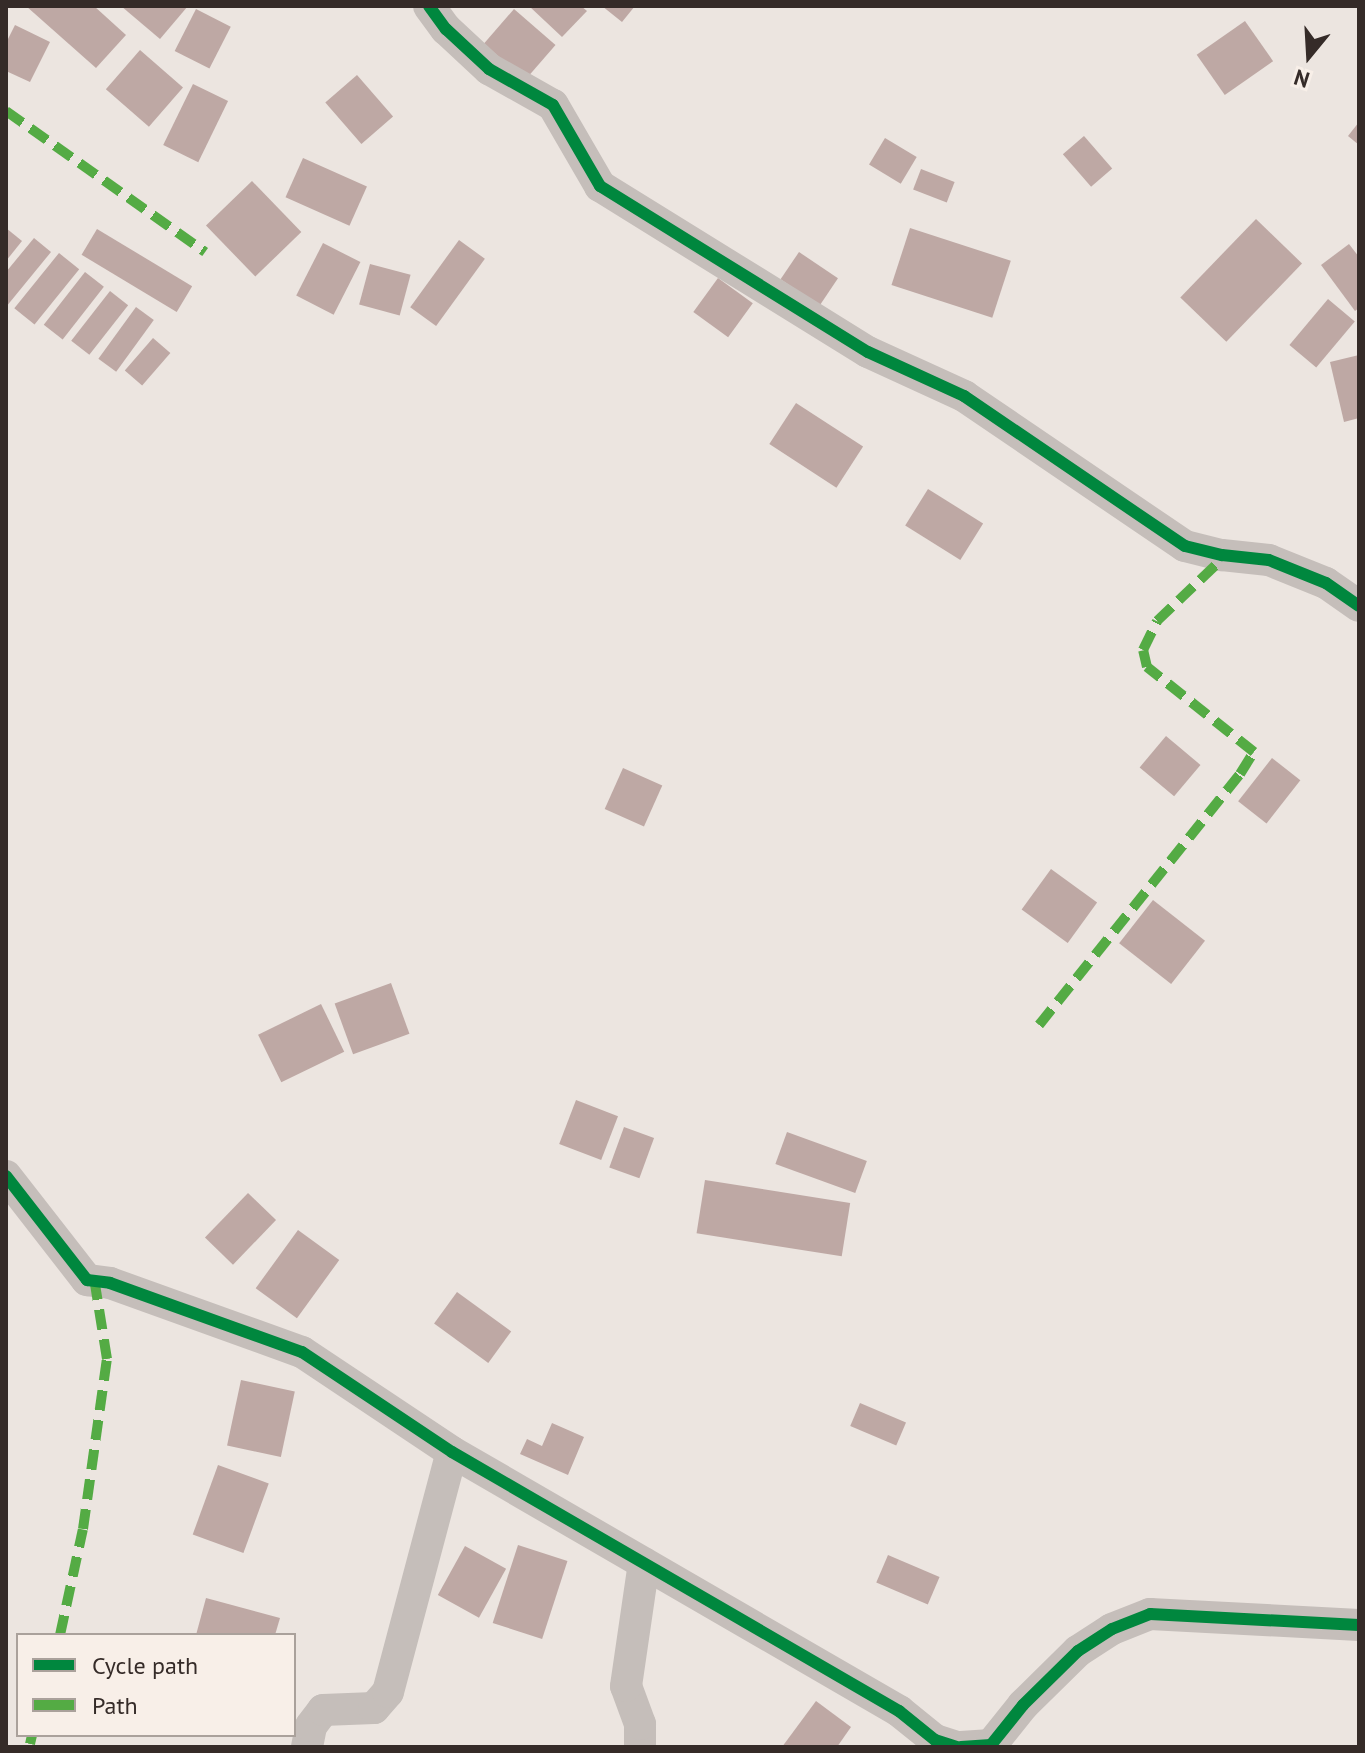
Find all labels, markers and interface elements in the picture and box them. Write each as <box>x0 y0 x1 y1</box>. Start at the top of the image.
north arrow <box>1269 16 1349 96</box>
text: N <box>1290 63 1313 94</box>
legend <box>16 1633 296 1737</box>
text: Cycle path <box>92 1650 198 1681</box>
text: Path <box>92 1690 138 1721</box>

